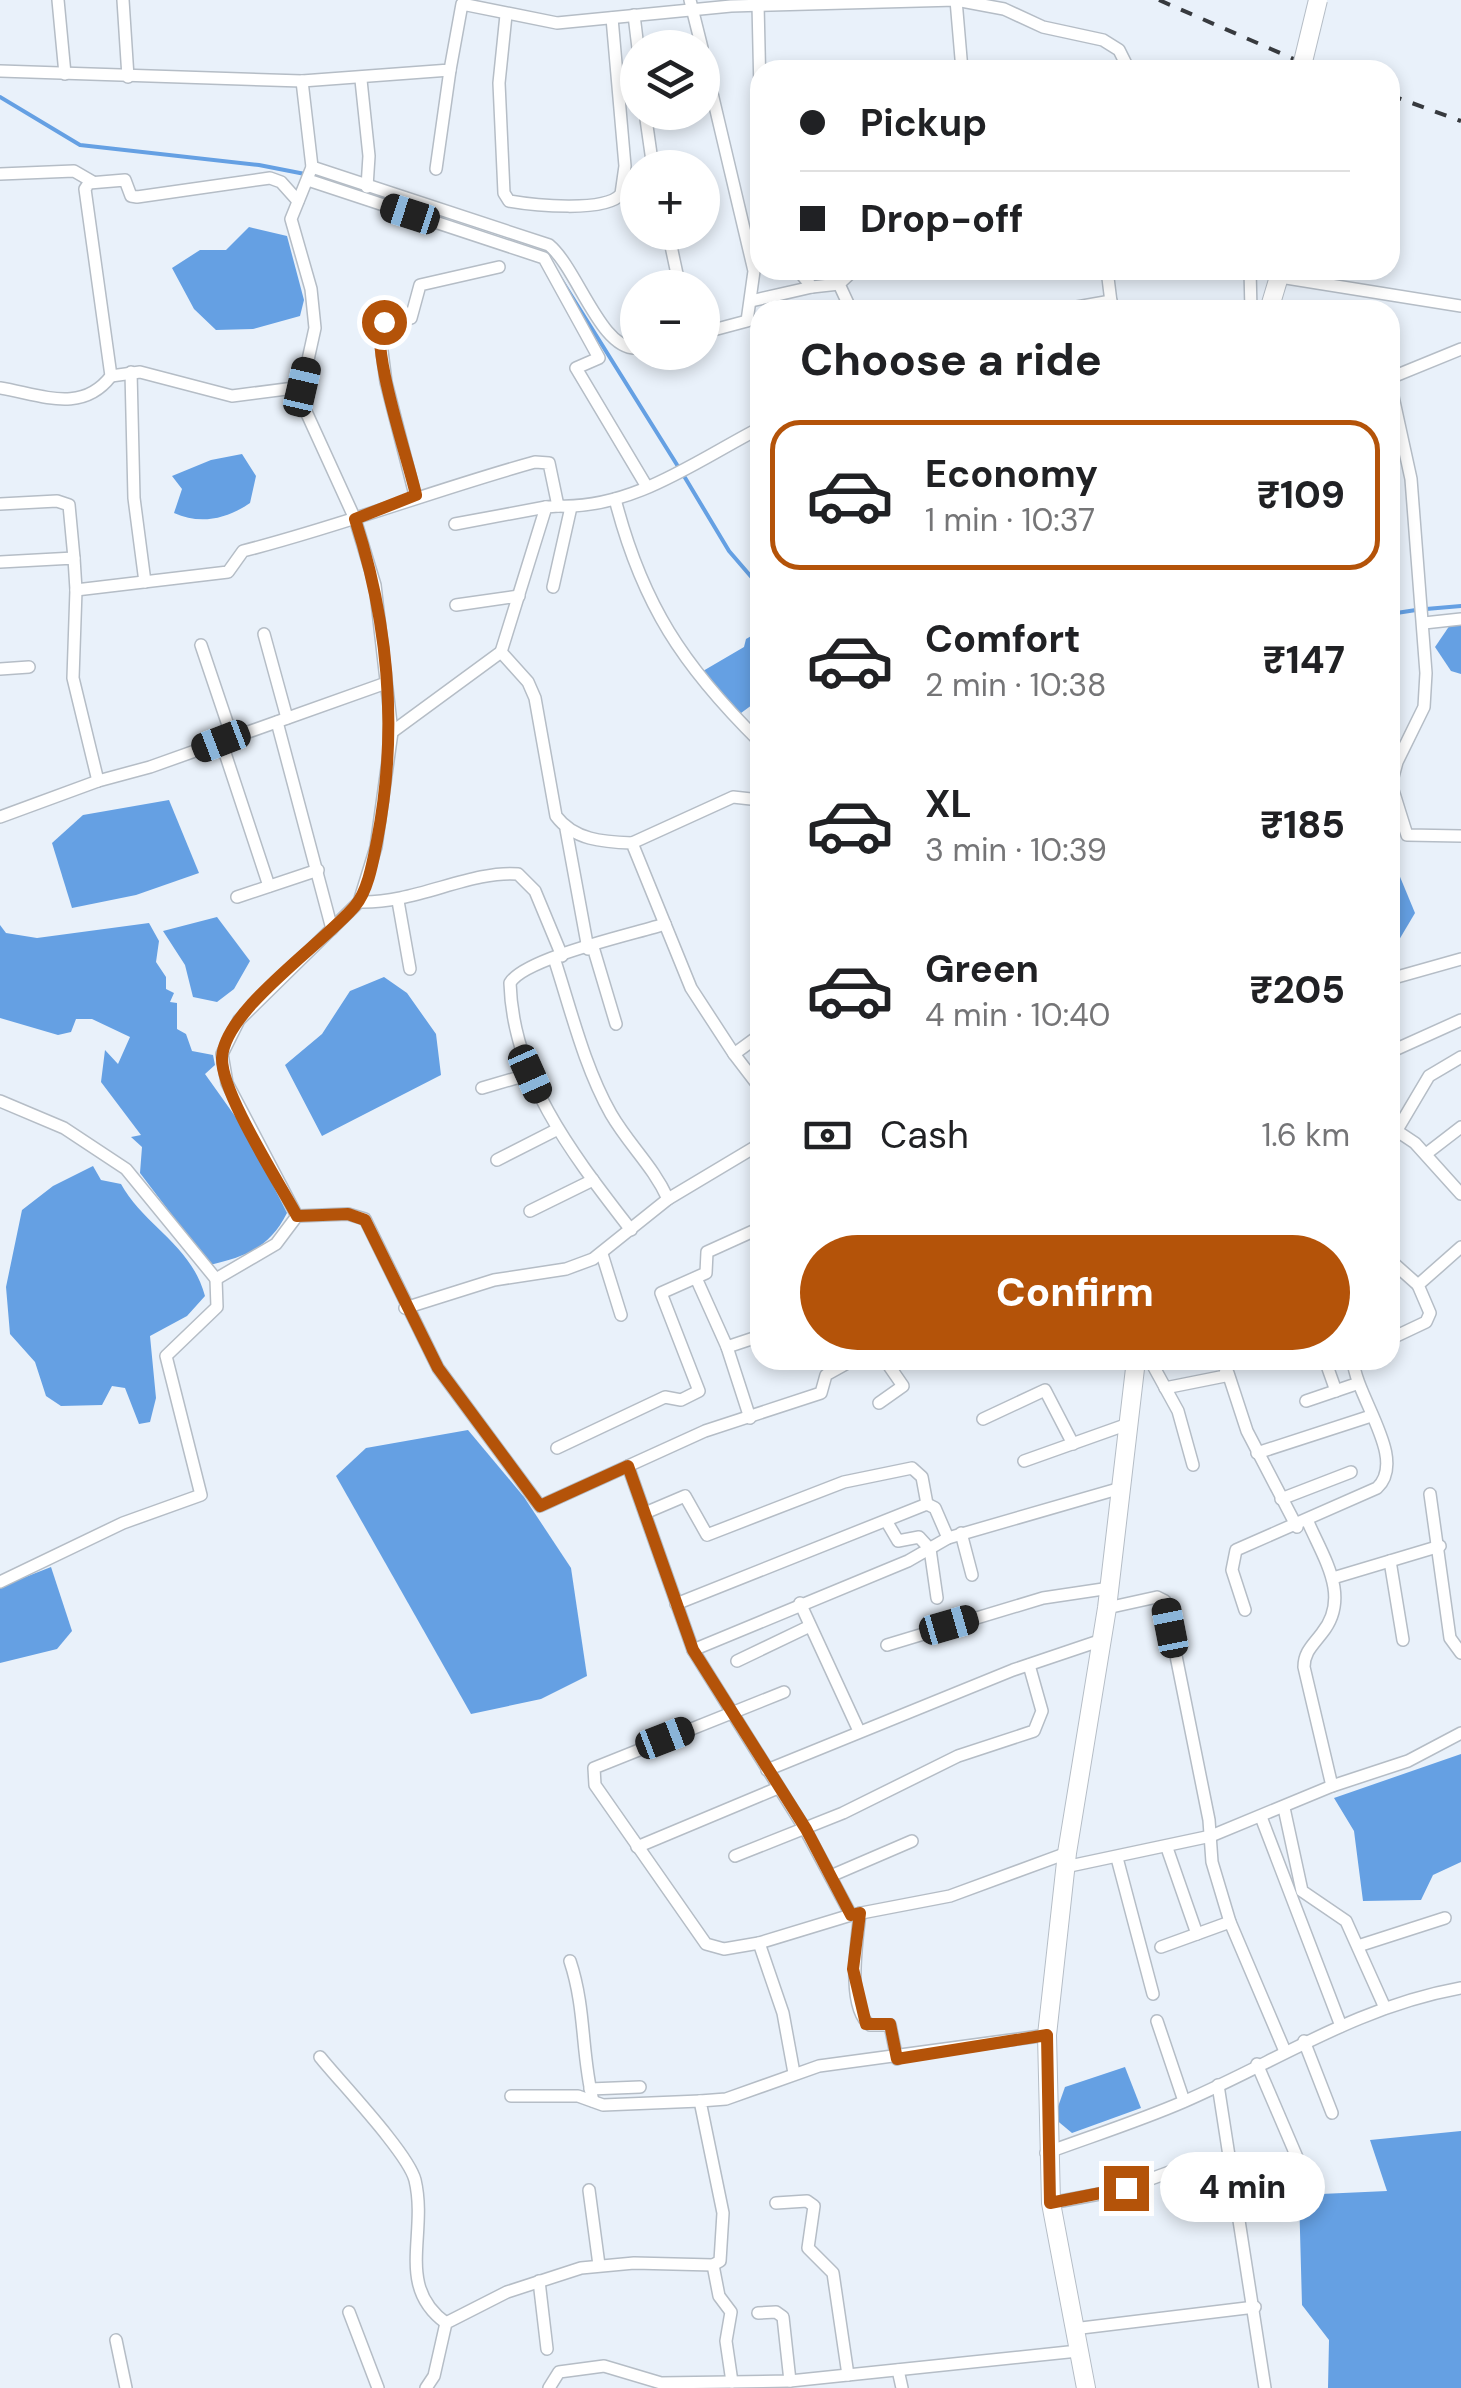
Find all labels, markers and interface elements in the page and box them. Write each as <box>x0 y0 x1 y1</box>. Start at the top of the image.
map controls <box>620 30 720 370</box>
button: layers <box>620 30 720 130</box>
text: Pickup <box>860 98 987 148</box>
button: + <box>620 150 720 250</box>
car <box>377 190 443 238</box>
text: Drop-off <box>860 194 1023 244</box>
button: − <box>620 270 720 370</box>
route start <box>362 300 407 345</box>
text: Choose a ride <box>800 330 1102 389</box>
car <box>281 354 323 420</box>
text: Economy <box>925 449 1098 499</box>
icon: car <box>805 450 895 540</box>
text: ₹109 <box>1257 470 1345 520</box>
text: 1 min · 10:37 <box>925 499 1095 541</box>
text: Comfort <box>925 614 1081 664</box>
icon: car <box>805 615 895 705</box>
text: ₹147 <box>1262 635 1345 685</box>
text: 2 min · 10:38 <box>925 664 1107 706</box>
car <box>188 716 254 766</box>
text: XL <box>925 779 972 829</box>
icon: car <box>805 780 895 870</box>
text: ₹185 <box>1260 800 1345 850</box>
text: 3 min · 10:39 <box>925 829 1107 871</box>
text: Green <box>925 944 1039 994</box>
icon: car <box>805 945 895 1035</box>
text: ₹205 <box>1249 965 1345 1015</box>
text: 4 min · 10:40 <box>925 994 1111 1036</box>
car <box>504 1040 556 1108</box>
icon: cash <box>800 1108 855 1163</box>
text: Cash <box>880 1110 969 1160</box>
text: 1.6 km <box>1261 1114 1350 1156</box>
button: Confirm <box>800 1235 1350 1350</box>
car <box>1150 1596 1190 1660</box>
car <box>916 1602 982 1648</box>
car <box>632 1713 698 1763</box>
callout: 4 min <box>1161 2153 1326 2223</box>
route end <box>1104 2166 1149 2211</box>
text: 4 min <box>1199 2166 1286 2208</box>

